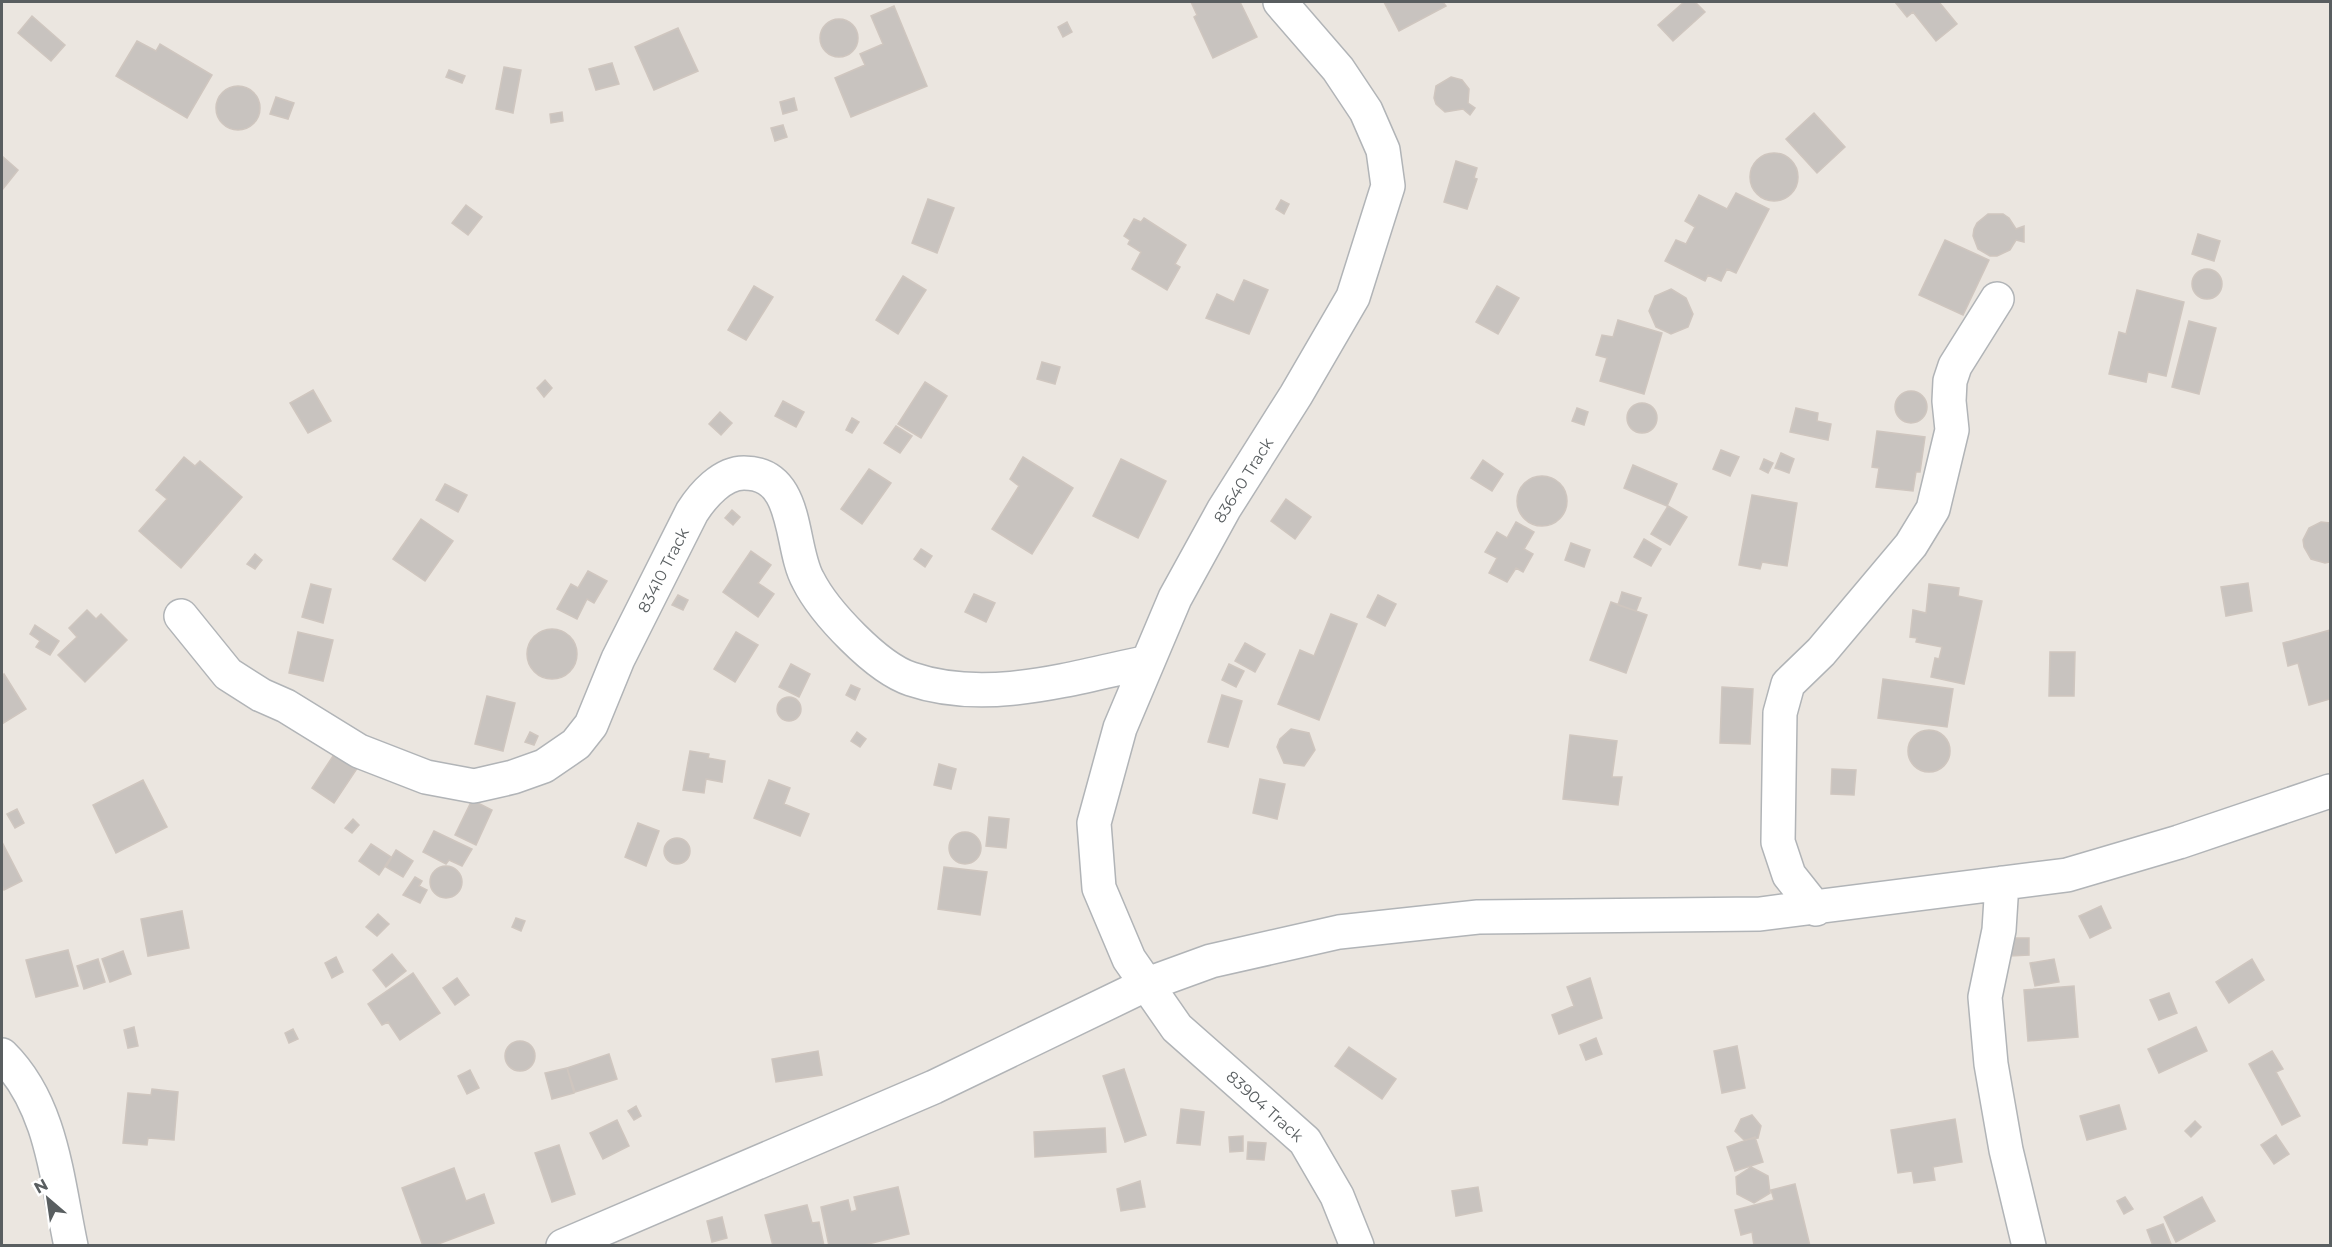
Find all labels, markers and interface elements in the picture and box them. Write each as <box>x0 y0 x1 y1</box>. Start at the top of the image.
street label: 83640 Track <box>1210 434 1277 526</box>
street label: 83410 Track <box>634 524 693 616</box>
street label: 83904 Track <box>1222 1067 1307 1146</box>
north arrow <box>18 1169 78 1229</box>
text: N <box>31 1175 51 1198</box>

